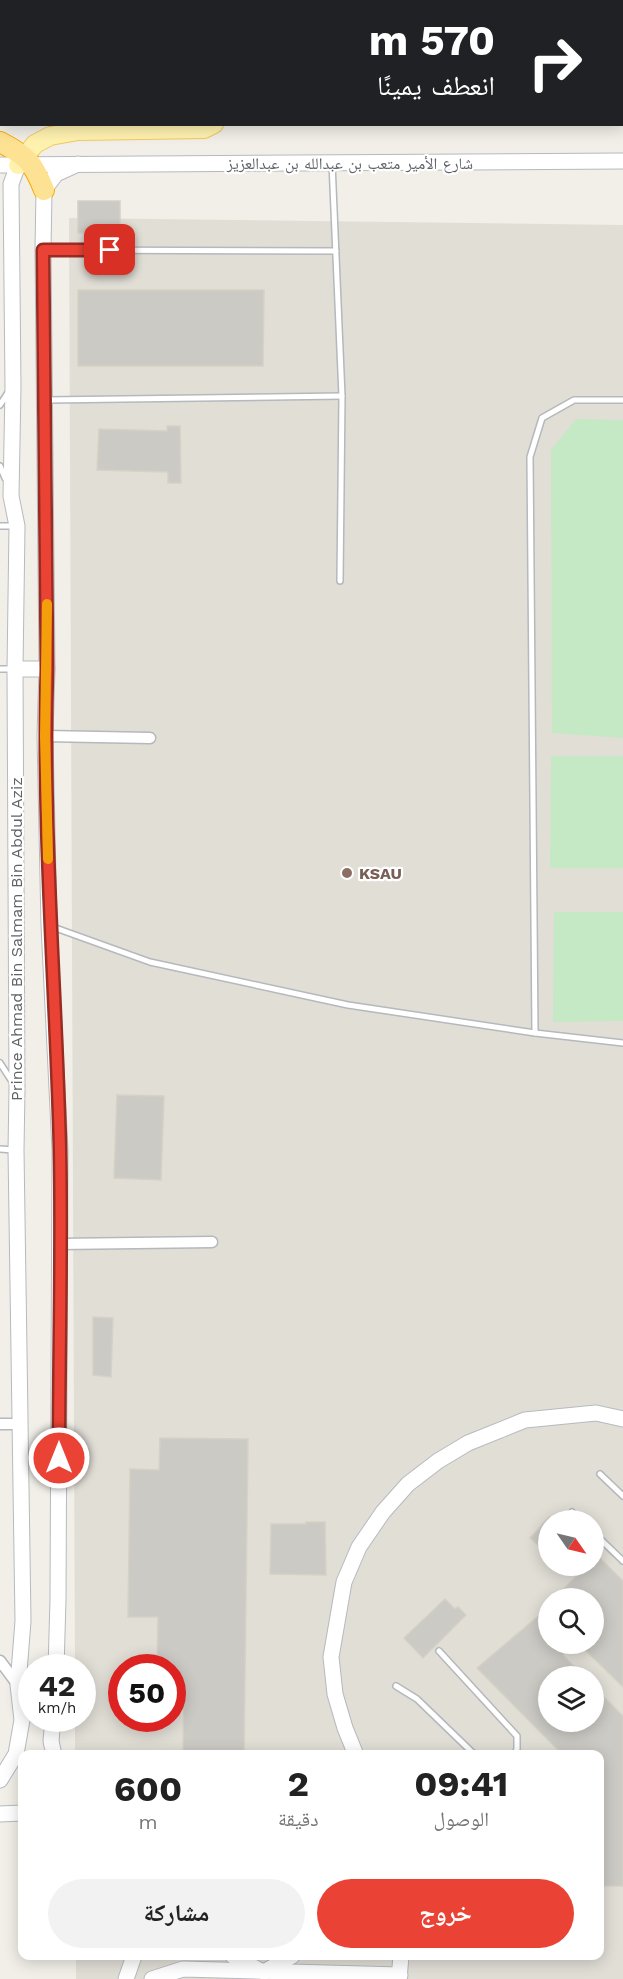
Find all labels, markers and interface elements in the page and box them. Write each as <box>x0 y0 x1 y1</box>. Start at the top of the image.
text: 570 m <box>369 16 495 65</box>
icon: right <box>516 24 594 102</box>
text: انعطف يمينًا <box>377 70 495 102</box>
street label: شارع الأمير متعب بن عبدالله بن عبدالعزيز <box>226 154 473 174</box>
pin <box>84 224 135 275</box>
icon: arrive <box>93 233 126 266</box>
street label: Prince Ahmad Bin Salmam Bin Abdul Aziz <box>7 777 26 1101</box>
place label: KSAU <box>359 864 402 883</box>
marker: KSAU <box>340 866 354 880</box>
position arrow <box>27 1426 91 1490</box>
north arrow <box>538 1510 604 1576</box>
map controls <box>538 1510 604 1732</box>
button: search <box>538 1588 604 1654</box>
speed limit sign: 50 <box>108 1654 186 1732</box>
button: layers <box>538 1666 604 1732</box>
text: 42 <box>39 1668 75 1703</box>
text: km/h <box>38 1699 76 1717</box>
text: 2 <box>287 1763 309 1805</box>
text: 09:41 <box>414 1763 508 1805</box>
text: 600 <box>114 1768 182 1810</box>
text: دقيقة <box>278 1807 319 1831</box>
text: الوصول <box>434 1807 489 1831</box>
text: m <box>138 1810 157 1834</box>
button: مشاركة <box>48 1879 305 1948</box>
button: خروج <box>317 1879 574 1948</box>

